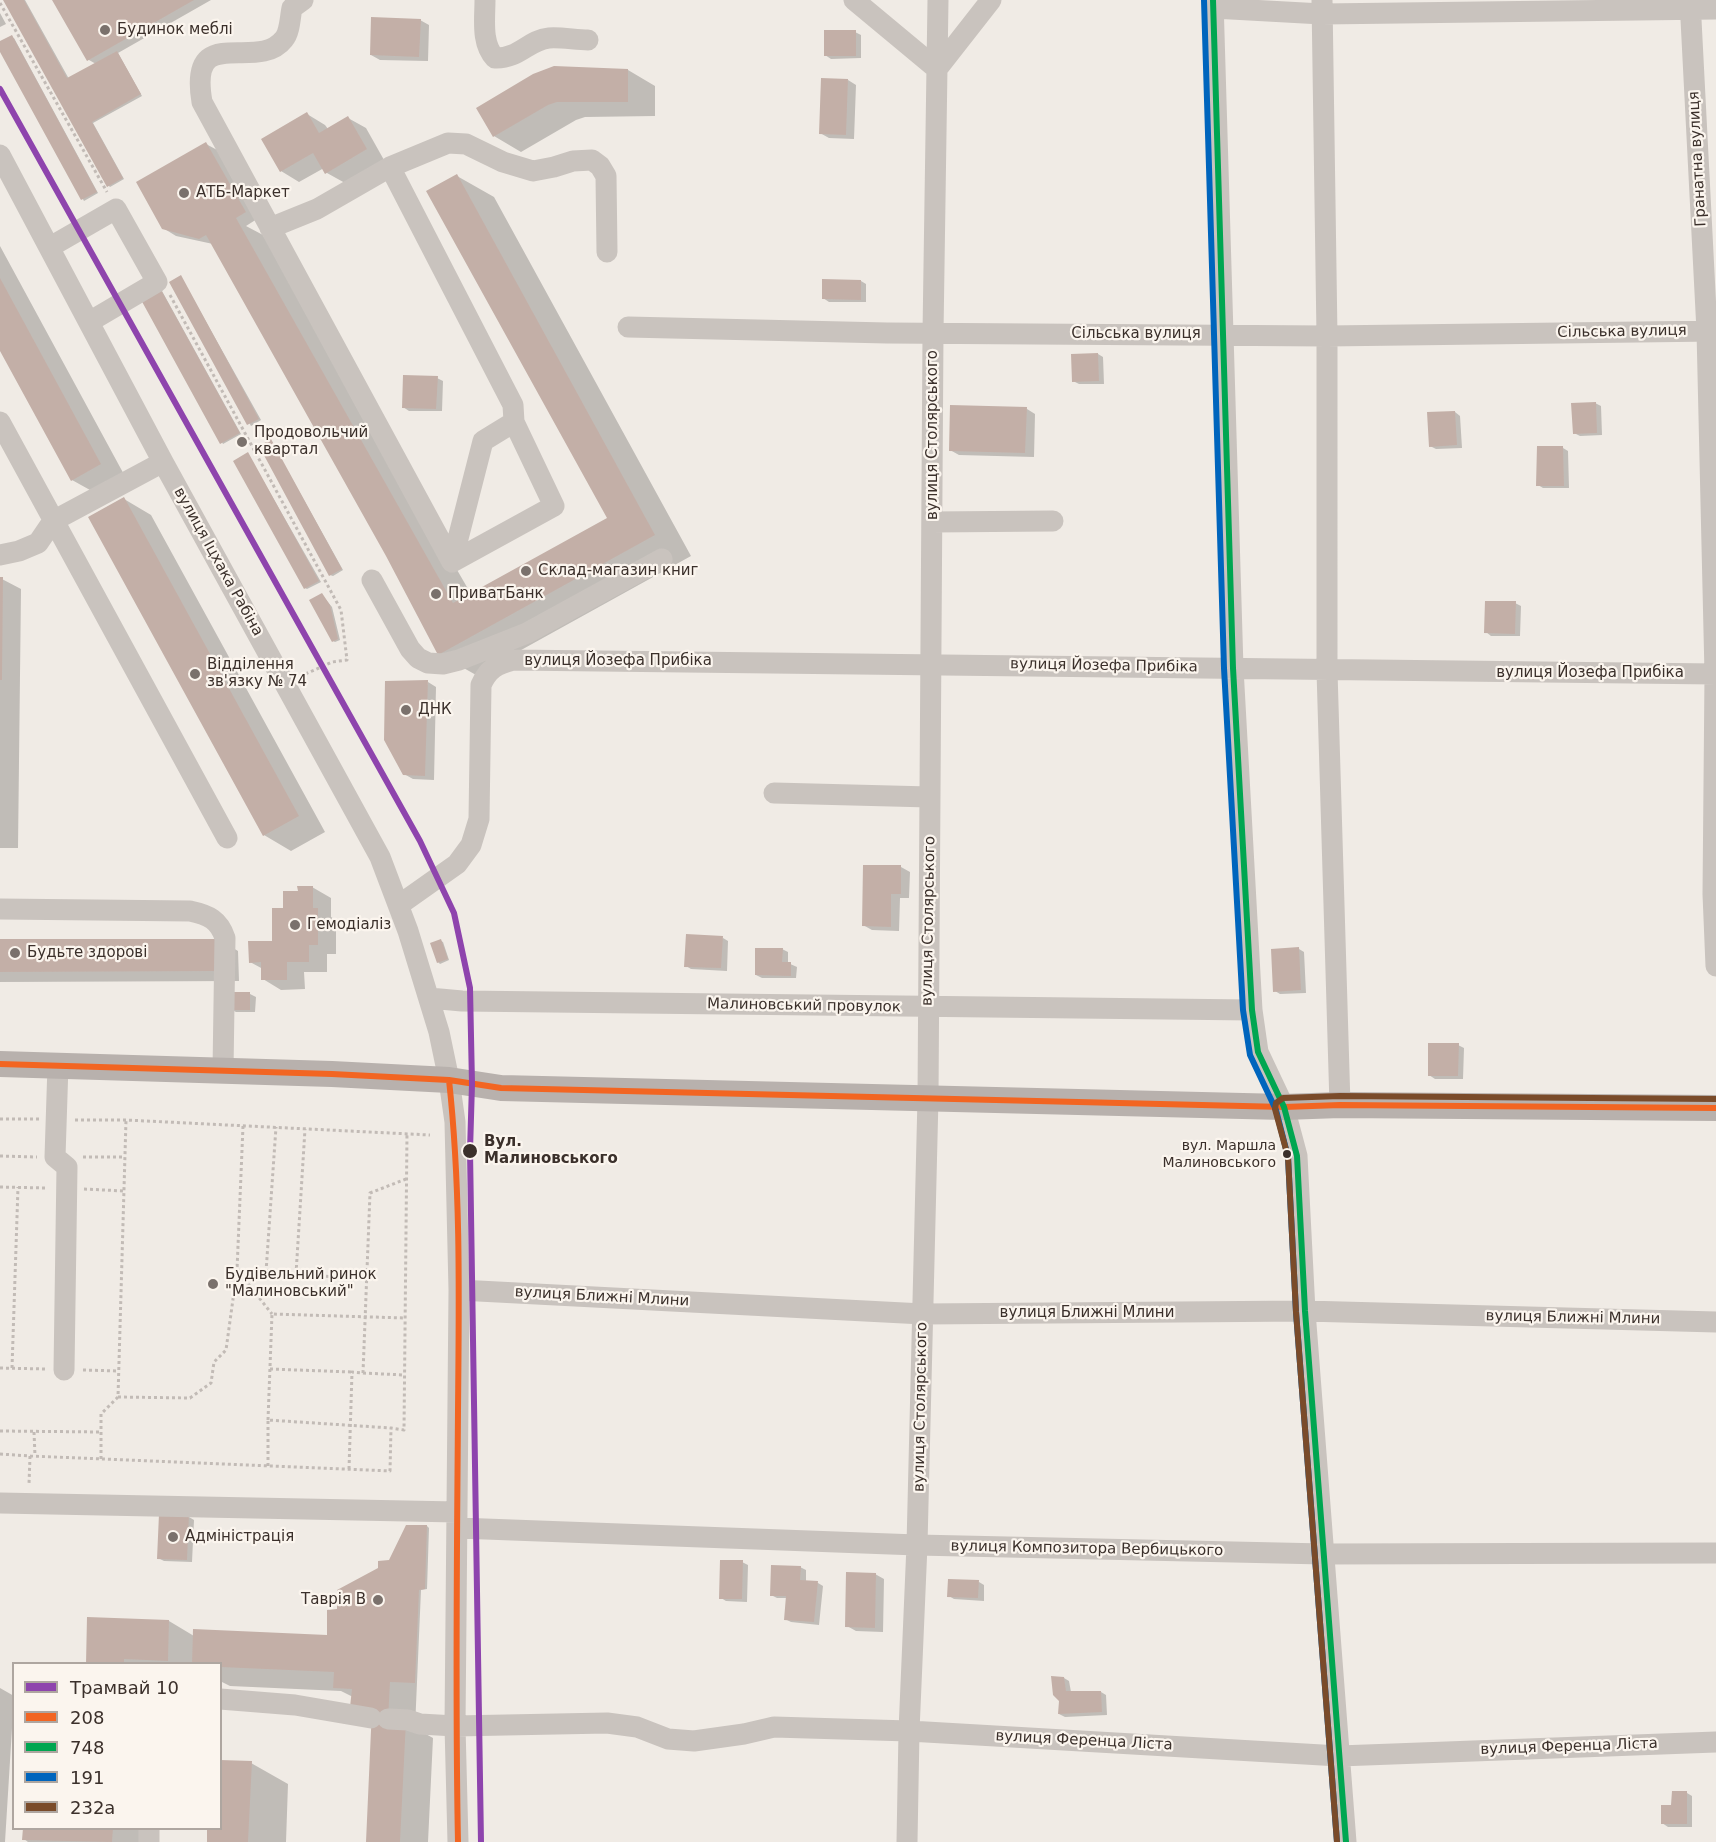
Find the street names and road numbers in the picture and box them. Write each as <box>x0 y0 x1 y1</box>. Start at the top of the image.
street label: Гранатна вулиця <box>1685 91 1711 227</box>
street label: Сільська вулиця <box>1557 322 1687 342</box>
street label: Сільська вулиця <box>1071 325 1201 343</box>
street label: вулиця Столярського <box>924 350 942 520</box>
street label: вулиця Іцхака Рабіна <box>170 484 266 640</box>
street label: вулиця Йозефа Прибіка <box>524 652 712 670</box>
street label: вулиця Йозефа Прибіка <box>1010 655 1198 677</box>
street label: вулиця Йозефа Прибіка <box>1496 664 1684 682</box>
street label: вулиця Столярського <box>919 836 939 1006</box>
street label: Малиновський провулок <box>707 995 901 1017</box>
street label: вулиця Ближні Млини <box>514 1283 690 1311</box>
street label: вулиця Ближні Млини <box>1000 1304 1174 1322</box>
street label: вулиця Ближні Млини <box>1485 1307 1661 1329</box>
street label: вулиця Столярського <box>911 1322 931 1492</box>
street label: вулиця Композитора Вербицького <box>951 1538 1223 1560</box>
street label: вулиця Ференца Ліста <box>995 1727 1173 1755</box>
street label: вулиця Ференца Ліста <box>1480 1735 1658 1759</box>

